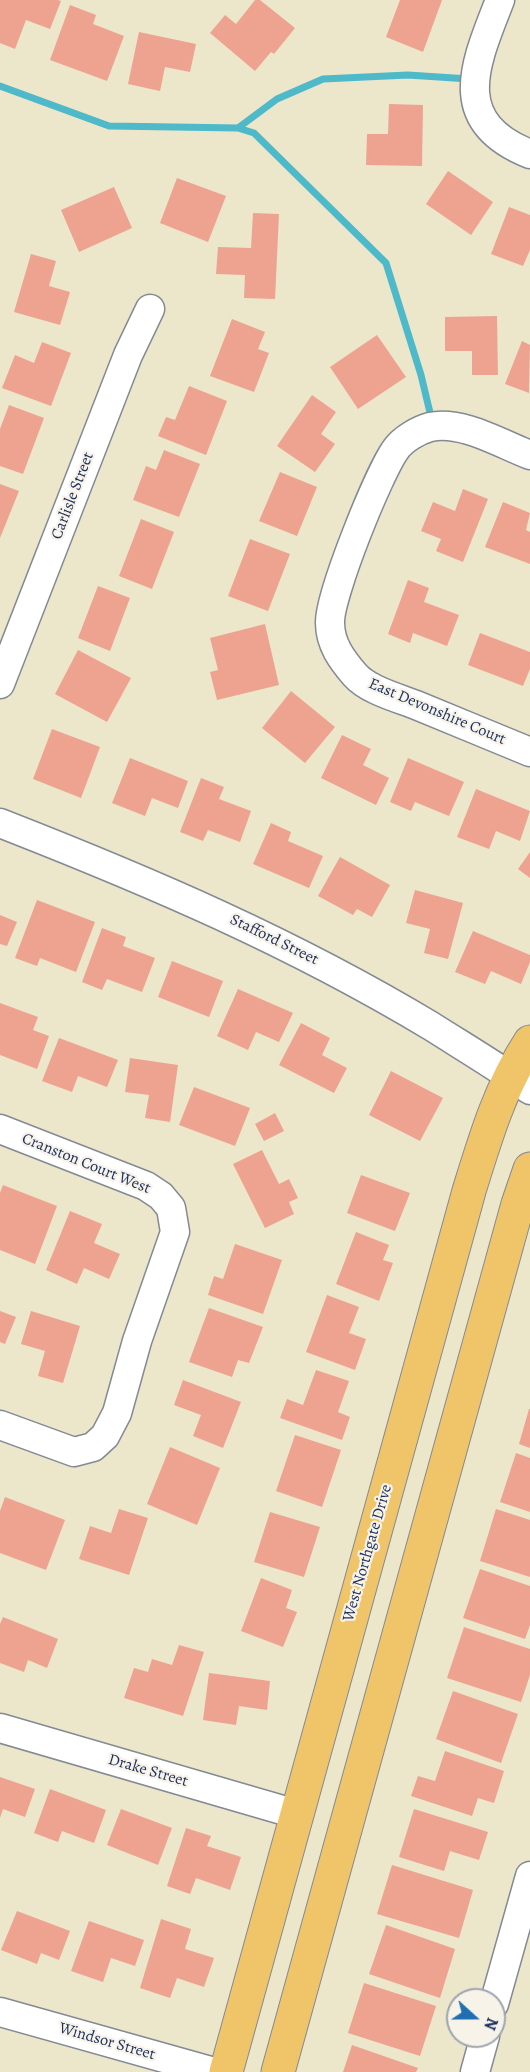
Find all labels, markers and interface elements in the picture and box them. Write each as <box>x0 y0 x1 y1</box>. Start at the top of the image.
street label: Carlisle Street <box>48 450 98 542</box>
street label: East Devonshire Court <box>366 674 508 750</box>
street label: Stafford Street <box>227 910 321 970</box>
street label: Cranston Court West <box>19 1129 153 1199</box>
street label: West Northgate Drive <box>339 1482 397 1624</box>
street label: Drake Street <box>106 1750 190 1792</box>
north arrow <box>446 1988 506 2048</box>
text: N <box>479 2014 503 2033</box>
street label: Windsor Street <box>57 2019 157 2065</box>

